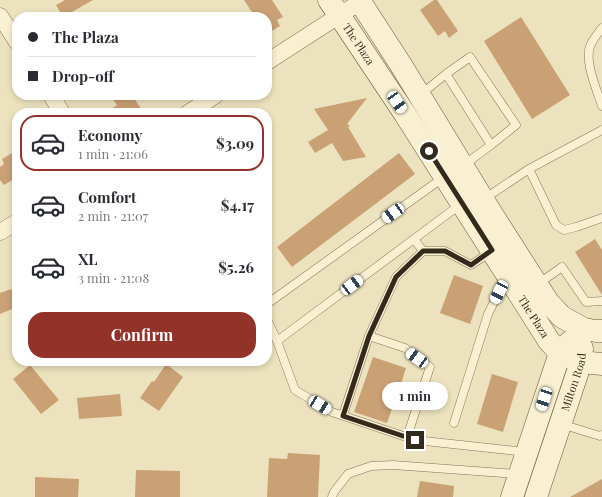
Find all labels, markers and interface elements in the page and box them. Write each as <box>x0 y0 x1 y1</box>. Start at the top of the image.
street label: The Plaza <box>339 20 378 68</box>
text: The Plaza <box>52 27 119 47</box>
text: Drop-off <box>52 66 114 86</box>
car <box>385 89 409 115</box>
icon: car <box>30 125 66 161</box>
text: Economy <box>78 125 142 145</box>
text: $3.09 <box>216 133 254 153</box>
route start <box>420 142 438 160</box>
text: 1 min · 21:06 <box>78 145 148 162</box>
icon: car <box>30 187 66 223</box>
text: Comfort <box>78 187 136 207</box>
text: $4.17 <box>221 195 254 215</box>
car <box>380 201 406 225</box>
text: 2 min · 21:07 <box>78 207 148 224</box>
icon: car <box>30 249 66 285</box>
text: XL <box>78 249 98 269</box>
text: $5.26 <box>218 257 254 277</box>
text: 3 min · 21:08 <box>78 269 149 286</box>
car <box>339 273 365 297</box>
car <box>488 279 510 305</box>
street label: The Plaza <box>515 292 553 341</box>
button: Confirm <box>28 312 256 358</box>
car <box>404 346 430 370</box>
street label: Milton Road <box>557 352 589 413</box>
callout: 1 min <box>382 382 448 410</box>
car <box>535 386 553 412</box>
text: 1 min <box>399 387 431 404</box>
car <box>307 394 333 416</box>
route end <box>406 431 424 449</box>

